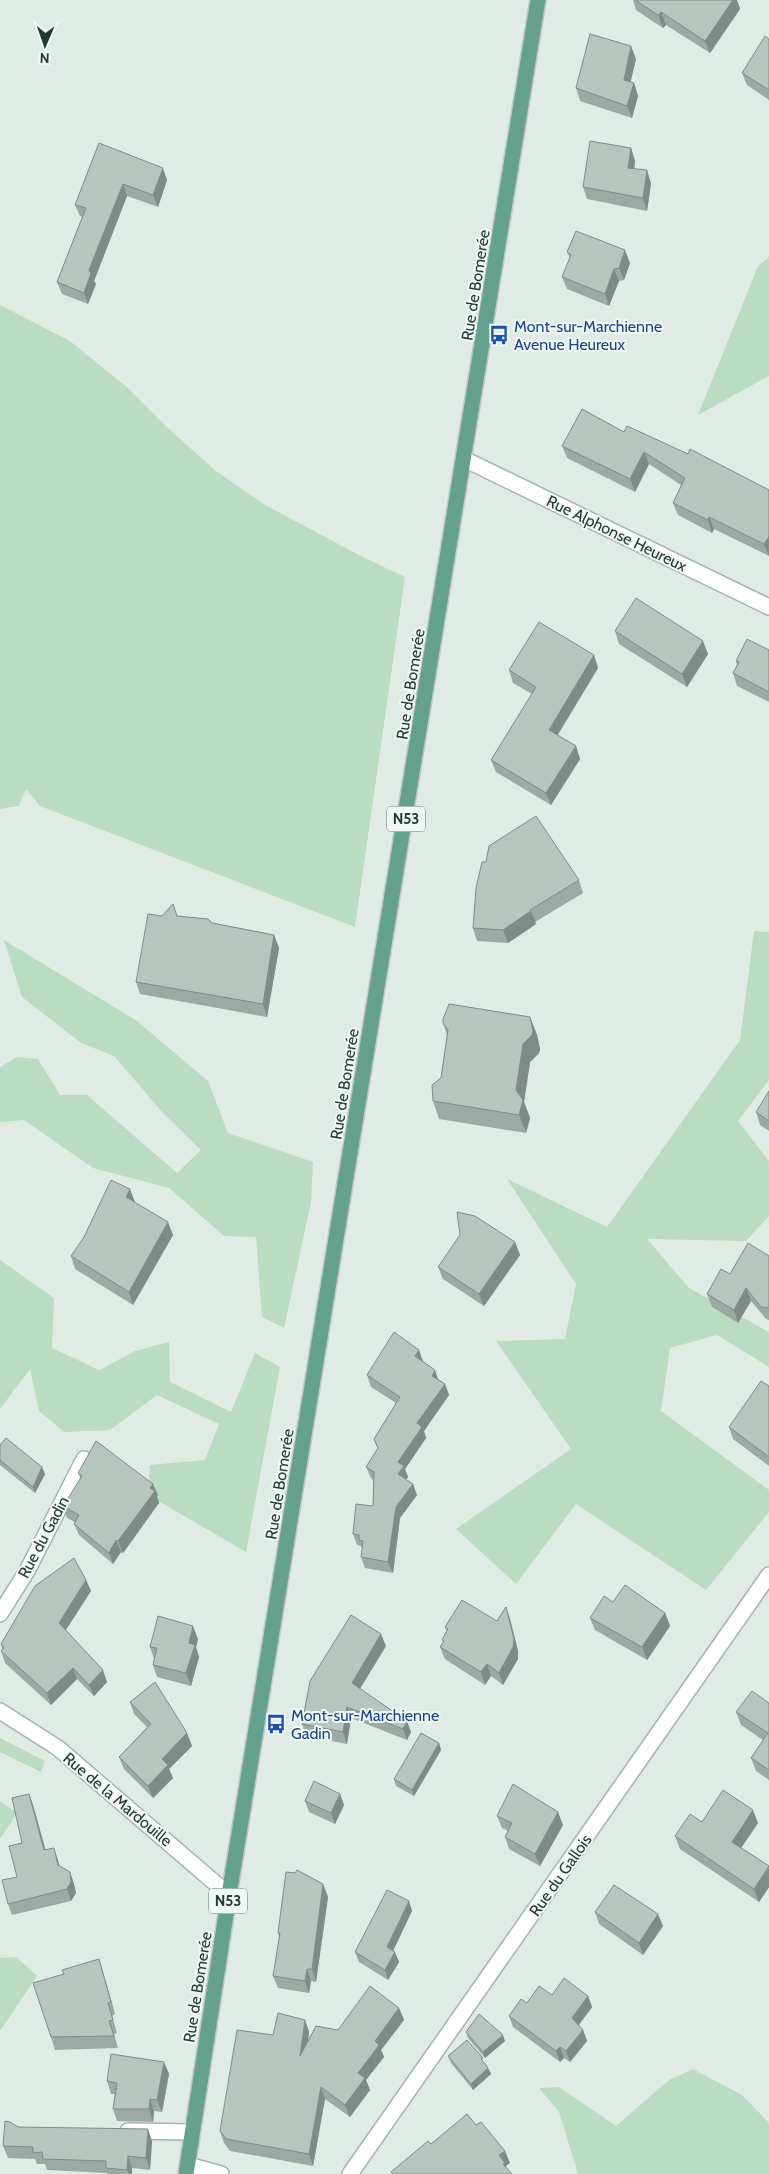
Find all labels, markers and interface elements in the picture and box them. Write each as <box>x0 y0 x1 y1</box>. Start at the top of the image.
north arrow <box>20 20 70 70</box>
text: N <box>39 49 50 67</box>
street label: Rue de Bomerée <box>457 228 494 342</box>
place label: Mont-sur-Marchienne Avenue Heureux <box>514 317 662 354</box>
bus stop icon: Mont-sur-Marchienne Avenue Heureux <box>488 324 510 346</box>
street label: Rue Alphonse Heureux <box>544 491 690 576</box>
street label: Rue de Bomerée <box>392 627 429 741</box>
road number: N53 <box>387 806 425 832</box>
street label: Rue de Bomerée <box>326 1027 363 1141</box>
street label: Rue de Bomerée <box>261 1427 298 1541</box>
street label: Rue du Gadin <box>14 1493 73 1581</box>
place label: Mont-sur-Marchienne Gadin <box>291 1706 439 1743</box>
bus stop icon: Mont-sur-Marchienne Gadin <box>265 1713 287 1735</box>
street label: Rue de la Mardouille <box>60 1748 176 1850</box>
street label: Rue du Gallois <box>525 1831 596 1920</box>
road number: N53 <box>209 1888 247 1914</box>
street label: Rue de Bomerée <box>179 1930 216 2044</box>

